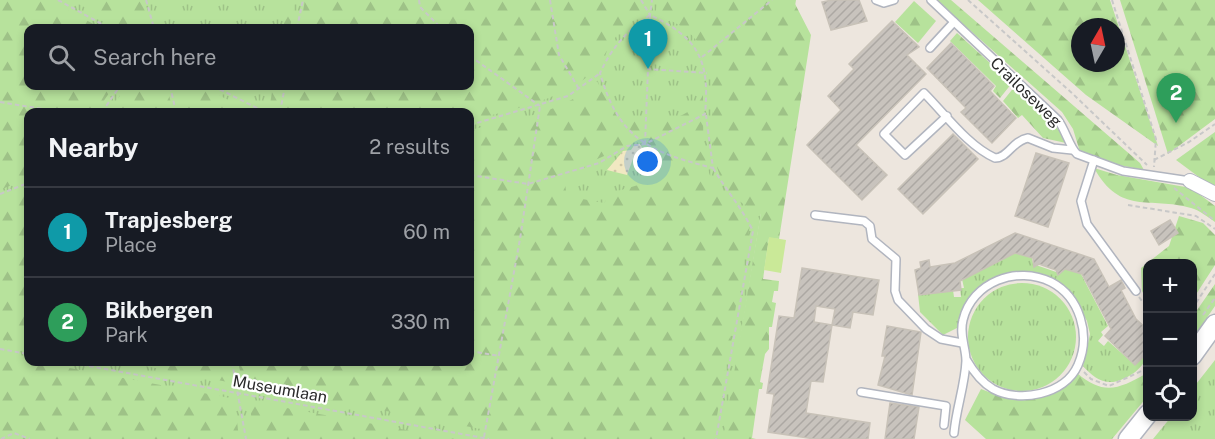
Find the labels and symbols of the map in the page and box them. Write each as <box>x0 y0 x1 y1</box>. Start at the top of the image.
north arrow <box>1071 18 1125 72</box>
pin: 1 <box>628 20 668 69</box>
street label: Crailoseweg <box>986 53 1066 131</box>
pin: 2 <box>1156 74 1196 123</box>
your location <box>633 147 662 176</box>
street label: Museumlaan <box>231 371 329 407</box>

